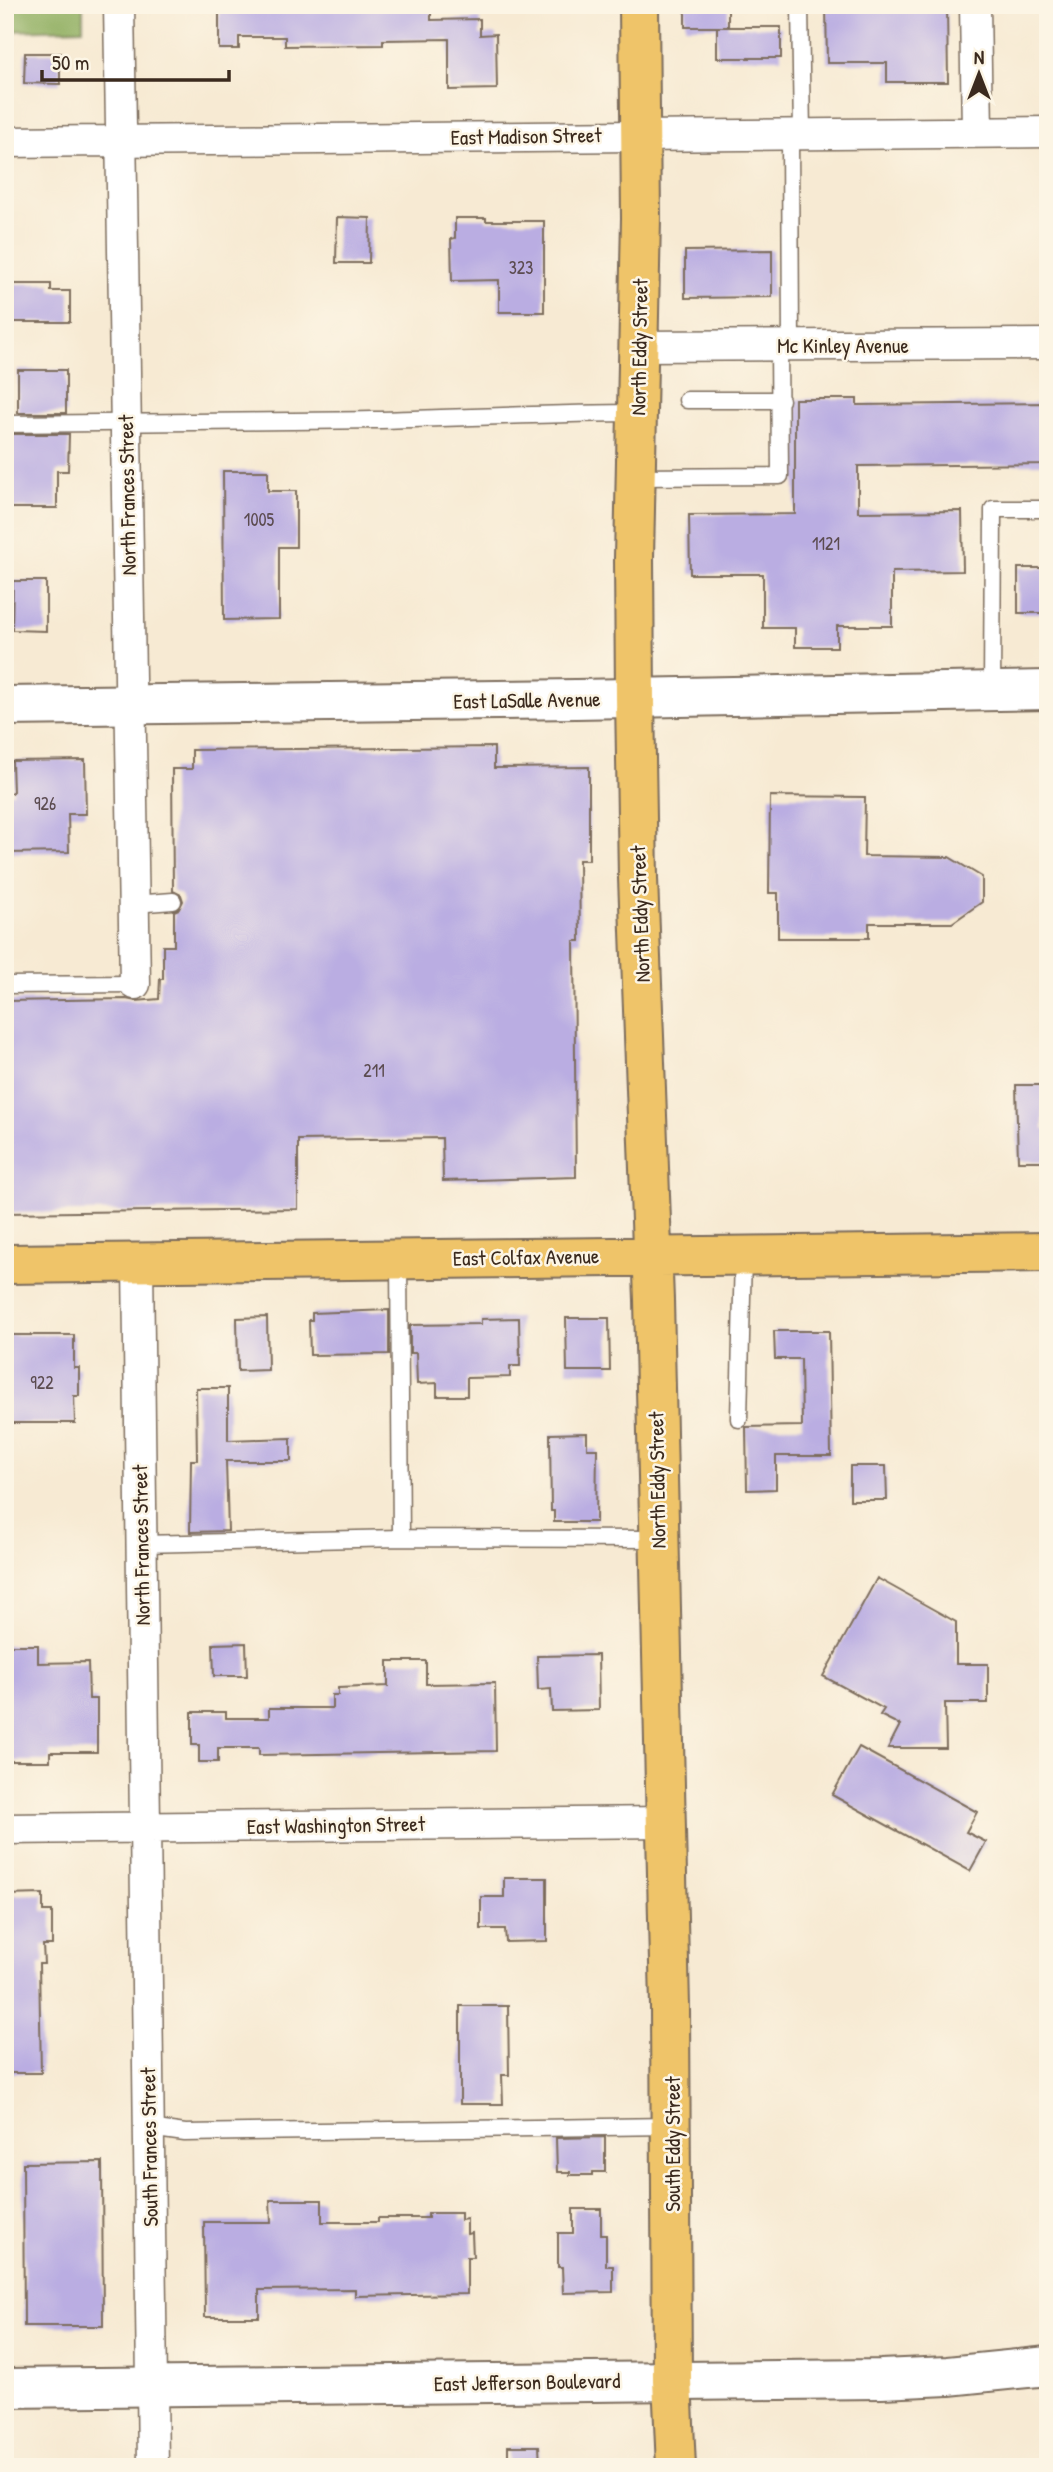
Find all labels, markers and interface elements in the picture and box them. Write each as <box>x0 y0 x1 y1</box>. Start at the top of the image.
scale bar <box>42 38 229 82</box>
north arrow <box>944 38 1014 108</box>
text: N <box>974 44 984 70</box>
text: 50 m <box>52 48 89 77</box>
street label: East Madison Street <box>450 120 603 152</box>
house number: 323 <box>509 255 533 280</box>
street label: North Eddy Street <box>623 278 655 416</box>
street label: Mc Kinley Avenue <box>777 331 909 360</box>
street label: North Frances Street <box>111 414 143 576</box>
house number: 1005 <box>244 507 275 532</box>
house number: 1121 <box>812 531 840 556</box>
street label: East LaSalle Avenue <box>453 684 601 716</box>
house number: 926 <box>34 791 56 816</box>
street label: North Eddy Street <box>623 844 657 983</box>
house number: 211 <box>363 1058 385 1083</box>
street label: East Colfax Avenue <box>453 1241 599 1273</box>
house number: 922 <box>30 1370 54 1395</box>
street label: North Eddy Street <box>641 1411 673 1549</box>
street label: North Frances Street <box>125 1464 157 1626</box>
street label: East Washington Street <box>247 1809 426 1841</box>
street label: South Frances Street <box>133 2066 165 2227</box>
street label: South Eddy Street <box>658 2075 687 2212</box>
street label: East Jefferson Boulevard <box>434 2366 620 2398</box>

